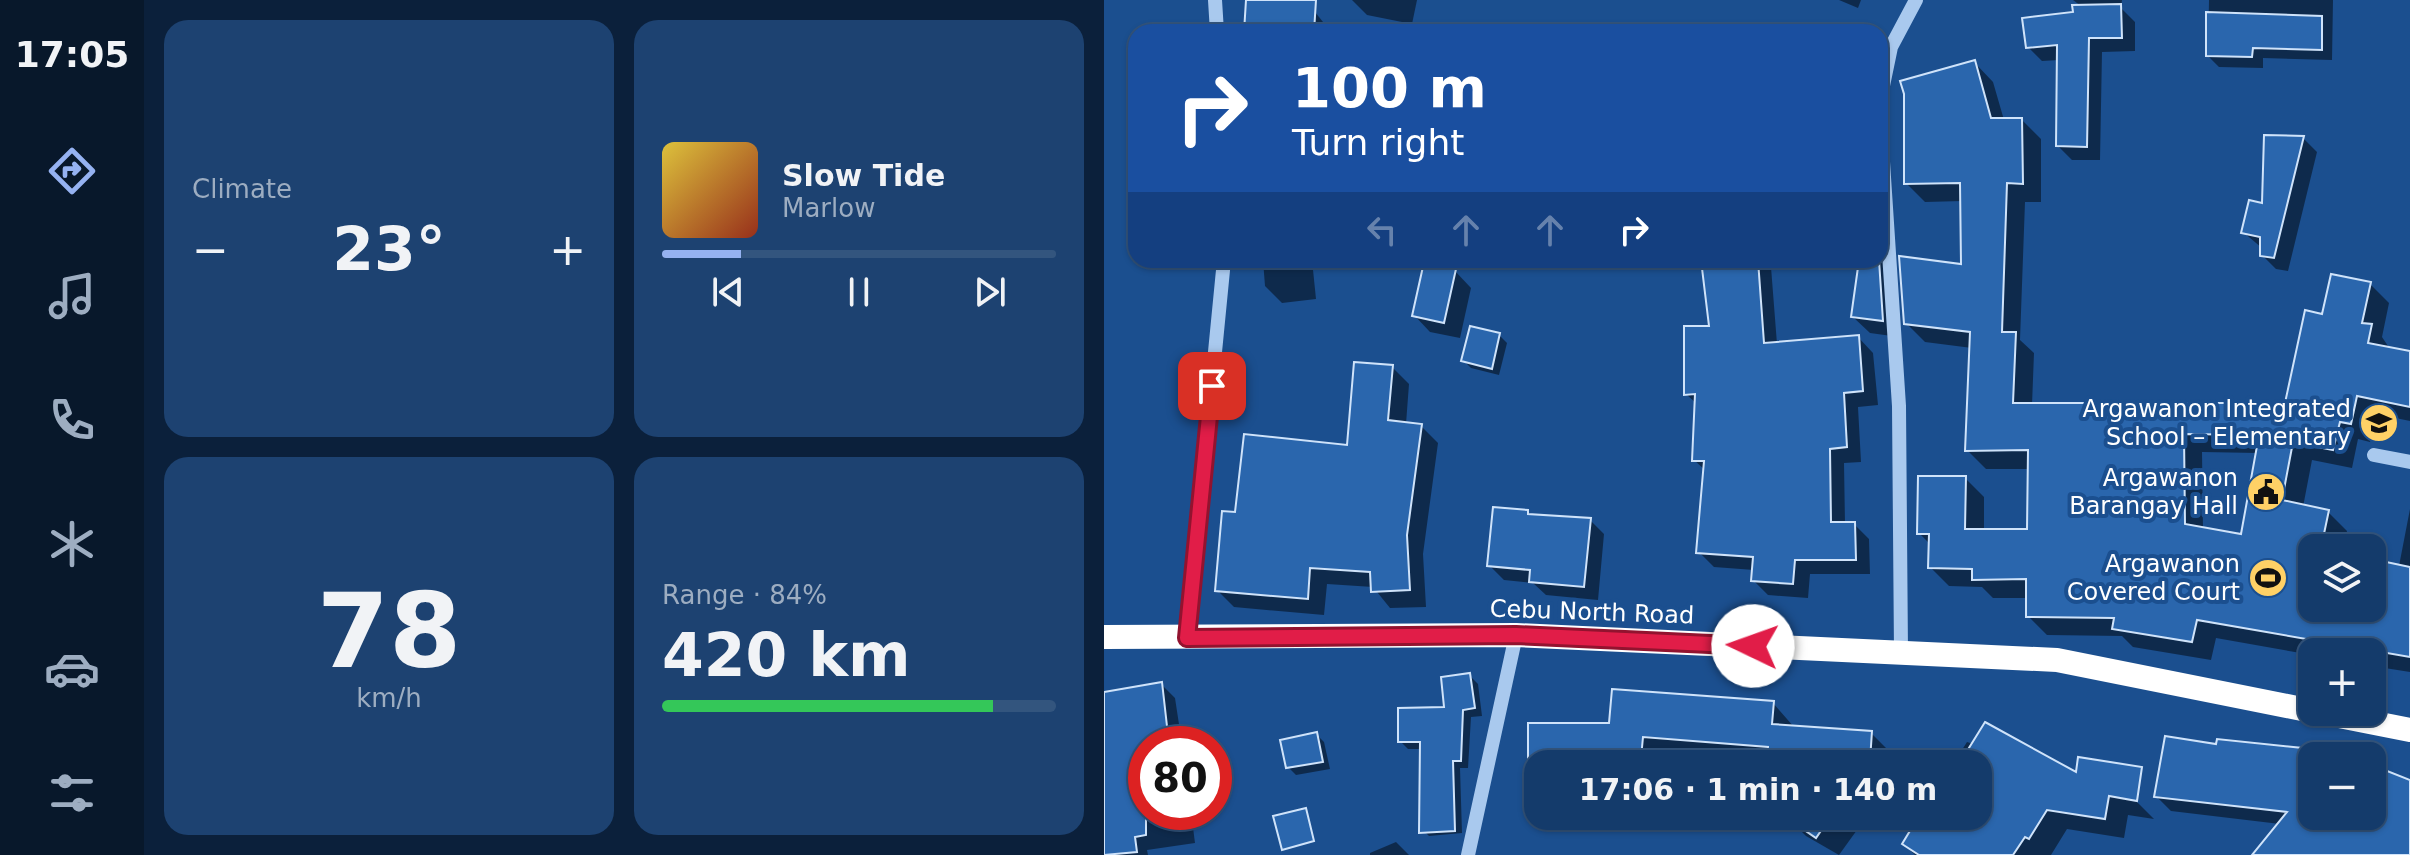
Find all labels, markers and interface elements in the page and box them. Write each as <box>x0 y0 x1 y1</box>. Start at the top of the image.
text: 17:05 <box>15 34 129 75</box>
text: 100 m <box>1292 55 1487 120</box>
icon: right <box>1160 56 1264 160</box>
text: Turn right <box>1292 122 1464 163</box>
icon: directions <box>44 143 100 199</box>
text: Slow Tide <box>782 158 945 193</box>
text: Climate <box>192 174 292 204</box>
text: Marlow <box>782 193 875 223</box>
icon: left <box>1360 208 1404 252</box>
icon: ahead <box>1444 208 1488 252</box>
icon: ahead <box>1528 208 1572 252</box>
icon: right <box>1612 208 1656 252</box>
text: 23° <box>332 214 446 284</box>
text: − <box>192 224 229 275</box>
text: + <box>549 224 586 275</box>
icon: music <box>44 268 100 324</box>
icon: previous <box>706 270 750 314</box>
icon: pause <box>837 270 881 314</box>
icon: next <box>968 270 1012 314</box>
pin <box>1178 352 1246 420</box>
icon: arrive <box>1190 364 1234 408</box>
icon: phone <box>44 392 100 448</box>
place label: Argawanon Integrated School – Elementary <box>2082 395 2351 451</box>
school or university icon: Argawanon Integrated School – Elementary <box>2358 402 2400 444</box>
place label: Argawanon Barangay Hall <box>2069 464 2238 520</box>
public building icon: Argawanon Barangay Hall <box>2245 471 2287 513</box>
icon: climate <box>44 516 100 572</box>
map controls <box>2298 534 2386 830</box>
button: layers <box>2298 534 2386 622</box>
place label: Argawanon Covered Court <box>2067 550 2240 606</box>
sports icon: Argawanon Covered Court <box>2247 557 2289 599</box>
text: 78 <box>317 570 461 692</box>
text: Range · 84% <box>662 580 827 610</box>
street label: Cebu North Road <box>1489 594 1695 630</box>
position arrow <box>1711 604 1795 688</box>
text: 420 km <box>662 620 911 690</box>
button: + <box>2298 638 2386 726</box>
icon: car <box>44 641 100 697</box>
text: km/h <box>356 683 422 713</box>
speed limit sign: 80 <box>1128 726 1232 830</box>
button: − <box>2298 742 2386 830</box>
icon: filters <box>44 765 100 821</box>
text: 17:06 · 1 min · 140 m <box>1579 772 1937 807</box>

